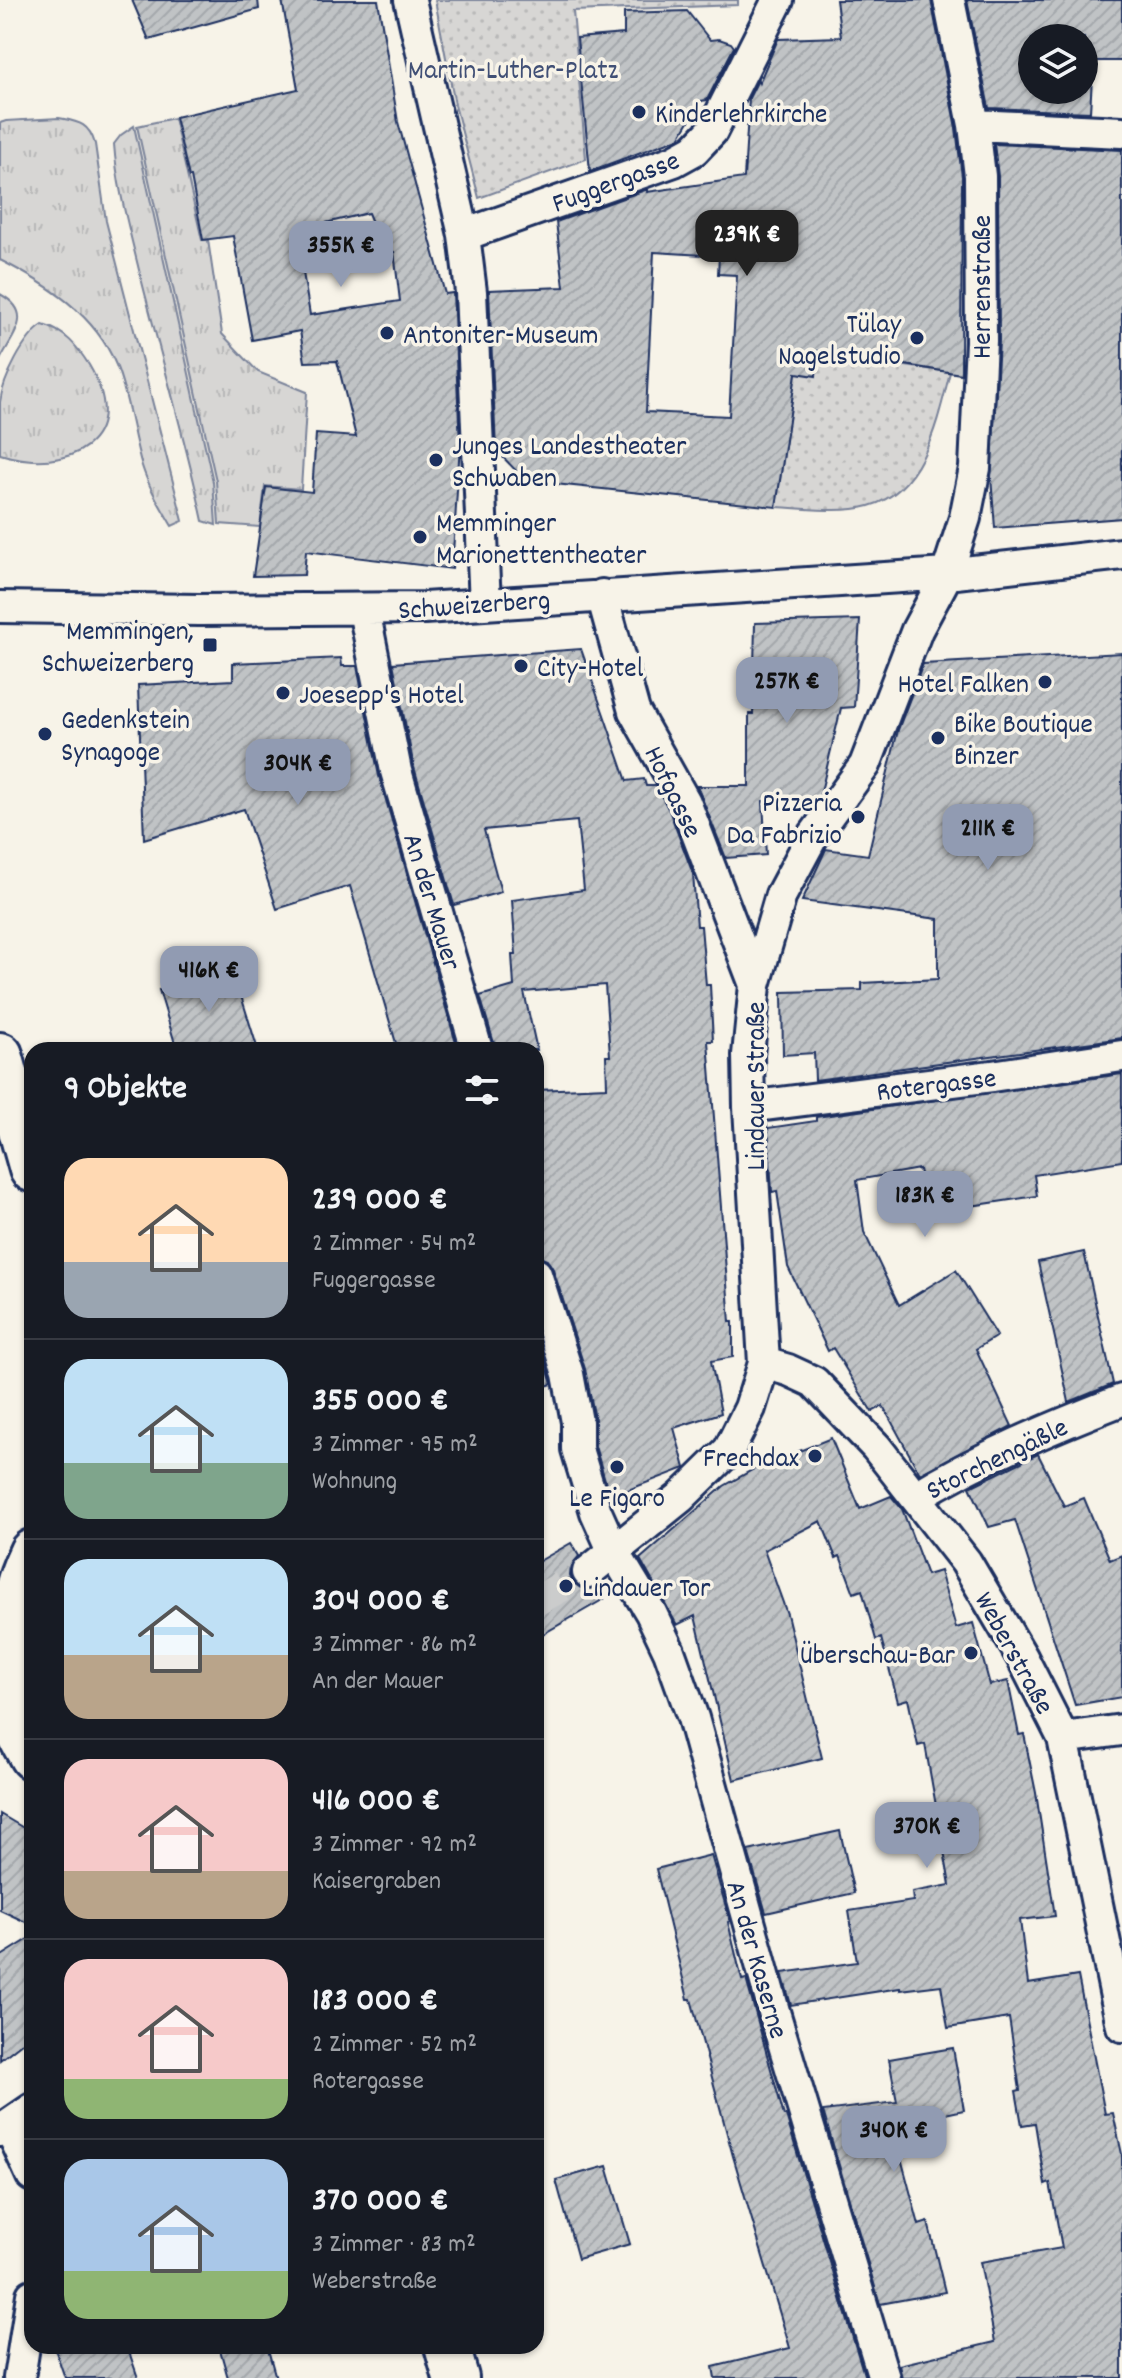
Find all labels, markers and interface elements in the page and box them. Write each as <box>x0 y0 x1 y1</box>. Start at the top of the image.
map controls <box>1018 24 1098 104</box>
button: layers <box>1018 24 1098 104</box>
park label: Martin-Luther-Platz <box>408 53 619 93</box>
place label: Kinderlehrkirche <box>655 97 827 137</box>
marker: Kinderlehrkirche <box>630 103 648 121</box>
street label: Fuggergasse <box>547 143 686 226</box>
pin: 239K € <box>682 210 812 278</box>
street label: Herrenstraße <box>965 215 1005 359</box>
text: 239K € <box>713 217 781 254</box>
pin: 355K € <box>276 221 406 289</box>
text: 355K € <box>307 228 375 265</box>
place label: Tülay Nagelstudio <box>778 307 902 379</box>
place label: Antoniter-Museum <box>403 318 599 358</box>
marker: Antoniter-Museum <box>378 324 396 342</box>
marker: Tülay Nagelstudio <box>908 329 926 347</box>
place label: Junges Landestheater Schwaben <box>452 429 687 501</box>
marker: Junges Landestheater Schwaben <box>427 451 445 469</box>
place label: Memminger Marionettentheater <box>436 506 647 578</box>
marker: Memminger Marionettentheater <box>411 528 429 546</box>
street label: Schweizerberg <box>397 583 552 633</box>
place label: Memmingen, Schweizerberg <box>42 614 194 686</box>
marker: Memmingen, Schweizerberg <box>201 636 219 654</box>
place label: City-Hotel <box>537 651 644 691</box>
marker: City-Hotel <box>512 657 530 675</box>
pin: 257K € <box>722 657 852 725</box>
text: 257K € <box>754 664 820 701</box>
place label: Hotel Falken <box>897 667 1029 707</box>
marker: Hotel Falken <box>1036 673 1054 691</box>
place label: Joesepp's Hotel <box>299 678 464 718</box>
marker: Joesepp's Hotel <box>274 684 292 702</box>
place label: Gedenkstein Synagoge <box>61 703 190 775</box>
place label: Bike Boutique Binzer <box>954 707 1093 779</box>
marker: Gedenkstein Synagoge <box>36 725 54 743</box>
marker: Bike Boutique Binzer <box>929 729 947 747</box>
pin: 304K € <box>233 739 363 807</box>
street label: Hofgasse <box>631 740 710 846</box>
text: 304K € <box>264 746 332 783</box>
place label: Pizzeria Da Fabrizio <box>727 786 843 858</box>
pin: 211K € <box>923 804 1053 872</box>
marker: Pizzeria Da Fabrizio <box>849 808 867 826</box>
text: 211K € <box>960 811 1016 848</box>
street label: An der Mauer <box>389 829 469 976</box>
pin: 416K € <box>144 946 274 1014</box>
text: 416K € <box>178 953 240 990</box>
street label: Lindauer Straße <box>739 1002 779 1170</box>
street label: Rotergasse <box>874 1061 999 1115</box>
text: 9 Objekte <box>64 1066 187 1115</box>
icon: filters <box>460 1068 504 1112</box>
pin: 183K € <box>860 1171 990 1239</box>
text: 239 000 € <box>312 1177 448 1226</box>
text: 183K € <box>895 1178 955 1215</box>
icon: home <box>128 1190 224 1286</box>
text: 2 Zimmer · 54 m² <box>312 1226 476 1263</box>
text: Fuggergasse <box>312 1263 436 1300</box>
text: 355 000 € <box>312 1378 449 1427</box>
icon: home <box>128 1391 224 1487</box>
street label: Storchengäßle <box>920 1410 1076 1513</box>
text: 3 Zimmer · 95 m² <box>312 1427 478 1464</box>
place label: Frechdax <box>703 1441 799 1481</box>
marker: Frechdax <box>806 1447 824 1465</box>
marker: Le Figaro <box>608 1458 626 1476</box>
text: Wohnung <box>312 1464 397 1501</box>
place label: Le Figaro <box>569 1481 665 1521</box>
place label: Lindauer Tor <box>582 1571 711 1611</box>
marker: Lindauer Tor <box>557 1577 575 1595</box>
text: 304 000 € <box>312 1578 450 1627</box>
street label: Weberstraße <box>962 1586 1062 1723</box>
icon: home <box>128 1591 224 1687</box>
text: 3 Zimmer · 86 m² <box>312 1627 477 1664</box>
place label: Überschau-Bar <box>800 1638 956 1678</box>
marker: Überschau-Bar <box>962 1644 980 1662</box>
text: An der Mauer <box>312 1664 443 1701</box>
text: 416 000 € <box>312 1778 440 1827</box>
icon: home <box>128 1791 224 1887</box>
pin: 370K € <box>862 1802 992 1870</box>
text: 370K € <box>893 1809 961 1846</box>
text: 3 Zimmer · 92 m² <box>312 1827 477 1864</box>
text: Kaisergraben <box>312 1864 441 1901</box>
street label: An der Kaserne <box>713 1877 796 2044</box>
text: 183 000 € <box>312 1978 438 2027</box>
icon: home <box>128 1991 224 2087</box>
text: 2 Zimmer · 52 m² <box>312 2027 477 2064</box>
text: Rotergasse <box>312 2064 424 2101</box>
pin: 340K € <box>829 2106 959 2174</box>
text: 340K € <box>860 2113 928 2150</box>
text: 370 000 € <box>312 2178 449 2227</box>
icon: home <box>128 2191 224 2287</box>
text: 3 Zimmer · 83 m² <box>312 2227 476 2264</box>
text: Weberstraße <box>312 2264 437 2301</box>

